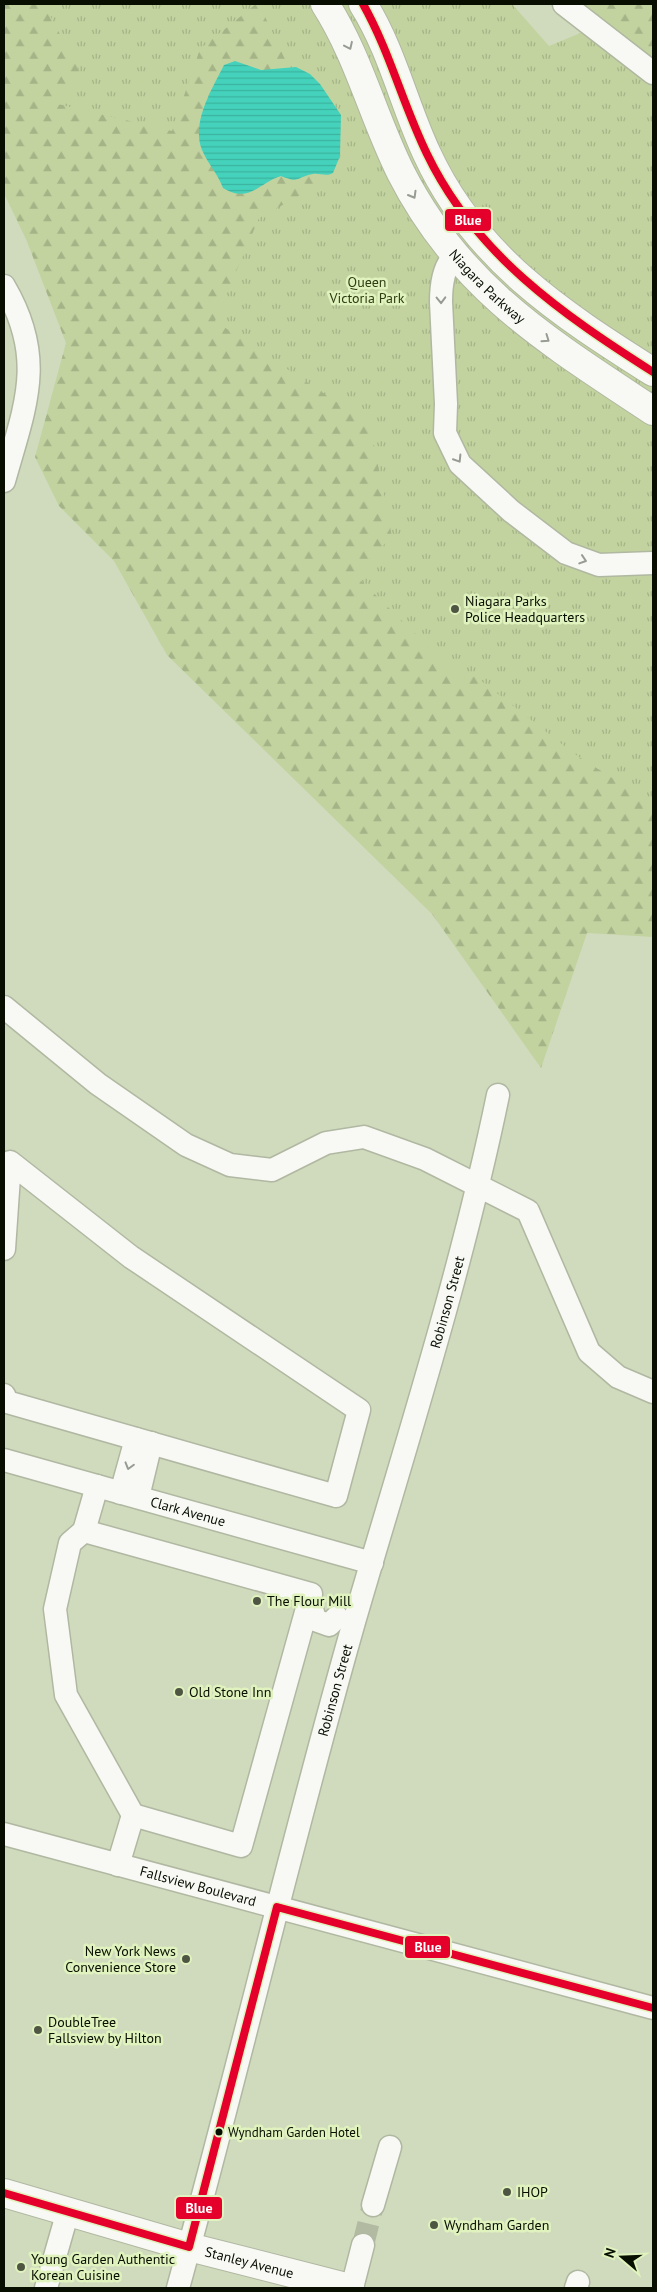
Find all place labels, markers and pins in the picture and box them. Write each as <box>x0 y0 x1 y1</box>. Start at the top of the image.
place label: Niagara Parks Police Headquarters <box>465 592 585 626</box>
marker: Niagara Parks Police Headquarters <box>449 603 461 615</box>
place label: The Flour Mill <box>267 1592 351 1610</box>
marker: The Flour Mill <box>251 1595 263 1607</box>
place label: Old Stone Inn <box>189 1683 271 1701</box>
marker: Old Stone Inn <box>173 1686 185 1698</box>
place label: New York News Convenience Store <box>65 1942 176 1976</box>
marker: New York News Convenience Store <box>180 1953 192 1965</box>
place label: DoubleTree Fallsview by Hilton <box>48 2013 162 2047</box>
marker: DoubleTree Fallsview by Hilton <box>32 2024 44 2036</box>
place label: Wyndham Garden Hotel <box>228 2124 360 2141</box>
marker: Wyndham Garden Hotel <box>214 2127 224 2137</box>
place label: IHOP <box>517 2183 548 2201</box>
marker: IHOP <box>501 2186 513 2198</box>
place label: Wyndham Garden <box>444 2216 549 2234</box>
marker: Wyndham Garden <box>428 2219 440 2231</box>
place label: Young Garden Authentic Korean Cuisine <box>31 2250 175 2284</box>
marker: Young Garden Authentic Korean Cuisine <box>15 2261 27 2273</box>

